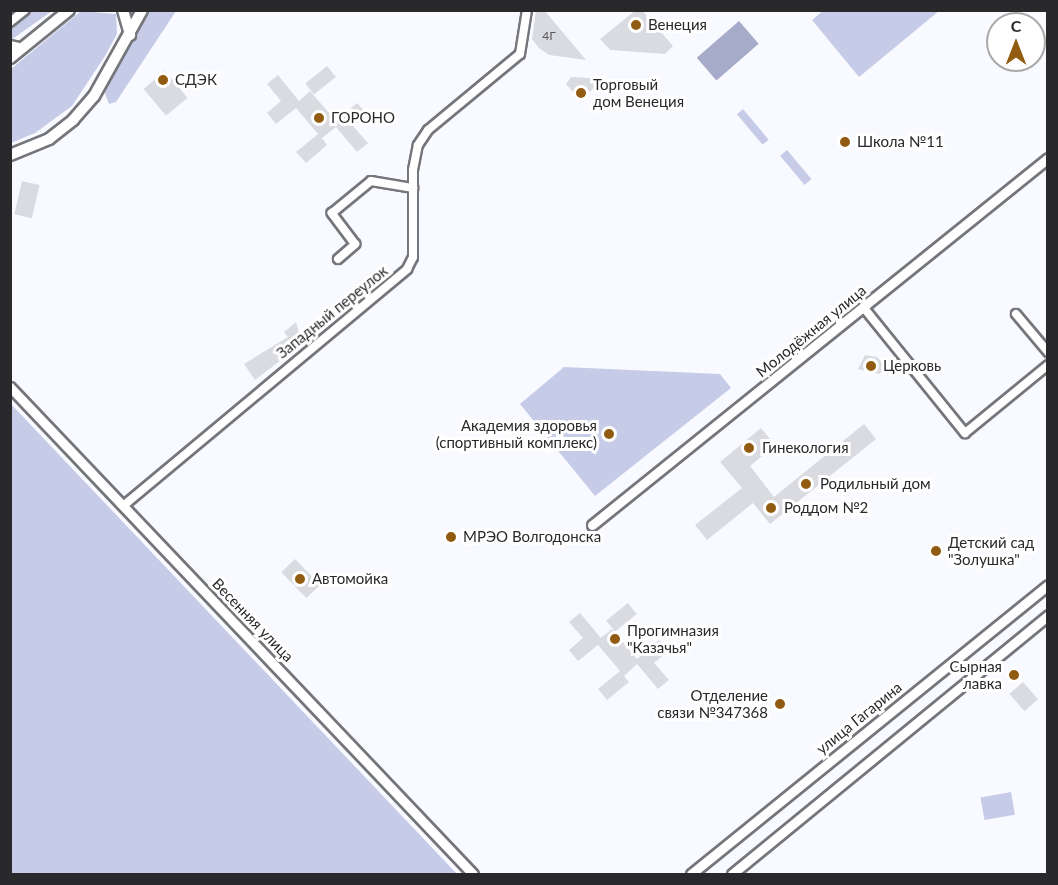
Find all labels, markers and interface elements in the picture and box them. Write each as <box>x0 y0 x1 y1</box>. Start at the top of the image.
north arrow <box>986 12 1046 72</box>
place label: Венеция <box>648 16 707 34</box>
text: С <box>1011 16 1021 35</box>
marker: Венеция <box>629 18 643 32</box>
house number: 4Г <box>542 29 556 43</box>
place label: СДЭК <box>175 71 217 89</box>
marker: СДЭК <box>156 73 170 87</box>
place label: Торговый дом Венеция <box>593 75 684 110</box>
marker: Торговый дом Венеция <box>574 86 588 100</box>
place label: ГОРОНО <box>331 109 395 127</box>
marker: ГОРОНО <box>312 111 326 125</box>
place label: Школа №11 <box>857 133 944 151</box>
marker: Школа №11 <box>838 135 852 149</box>
street label: Западный переулок <box>273 262 391 362</box>
street label: Молодёжная улица <box>753 281 869 381</box>
place label: Церковь <box>883 357 941 375</box>
marker: Церковь <box>864 359 878 373</box>
place label: Академия здоровья (спортивный комплекс) <box>436 416 597 451</box>
marker: Академия здоровья (спортивный комплекс) <box>602 427 616 441</box>
marker: Гинекология <box>740 439 758 457</box>
place label: Гинекология <box>762 439 849 457</box>
marker: Родильный дом <box>797 475 815 493</box>
place label: Родильный дом <box>820 475 931 493</box>
marker: Роддом №2 <box>762 499 780 517</box>
place label: Роддом №2 <box>784 499 868 517</box>
place label: МРЭО Волгодонска <box>463 528 601 546</box>
marker: МРЭО Волгодонска <box>444 530 458 544</box>
place label: Детский сад "Золушка" <box>948 533 1034 568</box>
marker: Детский сад "Золушка" <box>929 544 943 558</box>
place label: Автомойка <box>312 570 388 588</box>
marker: Автомойка <box>293 572 307 586</box>
street label: Весенняя улица <box>209 575 297 665</box>
place label: Прогимназия "Казачья" <box>627 621 719 656</box>
marker: Прогимназия "Казачья" <box>608 632 622 646</box>
place label: Сырная лавка <box>950 657 1002 692</box>
marker: Сырная лавка <box>1007 668 1021 682</box>
street label: улица Гагарина <box>813 678 905 758</box>
place label: Отделение связи №347368 <box>657 686 768 721</box>
marker: Отделение связи №347368 <box>773 697 787 711</box>

